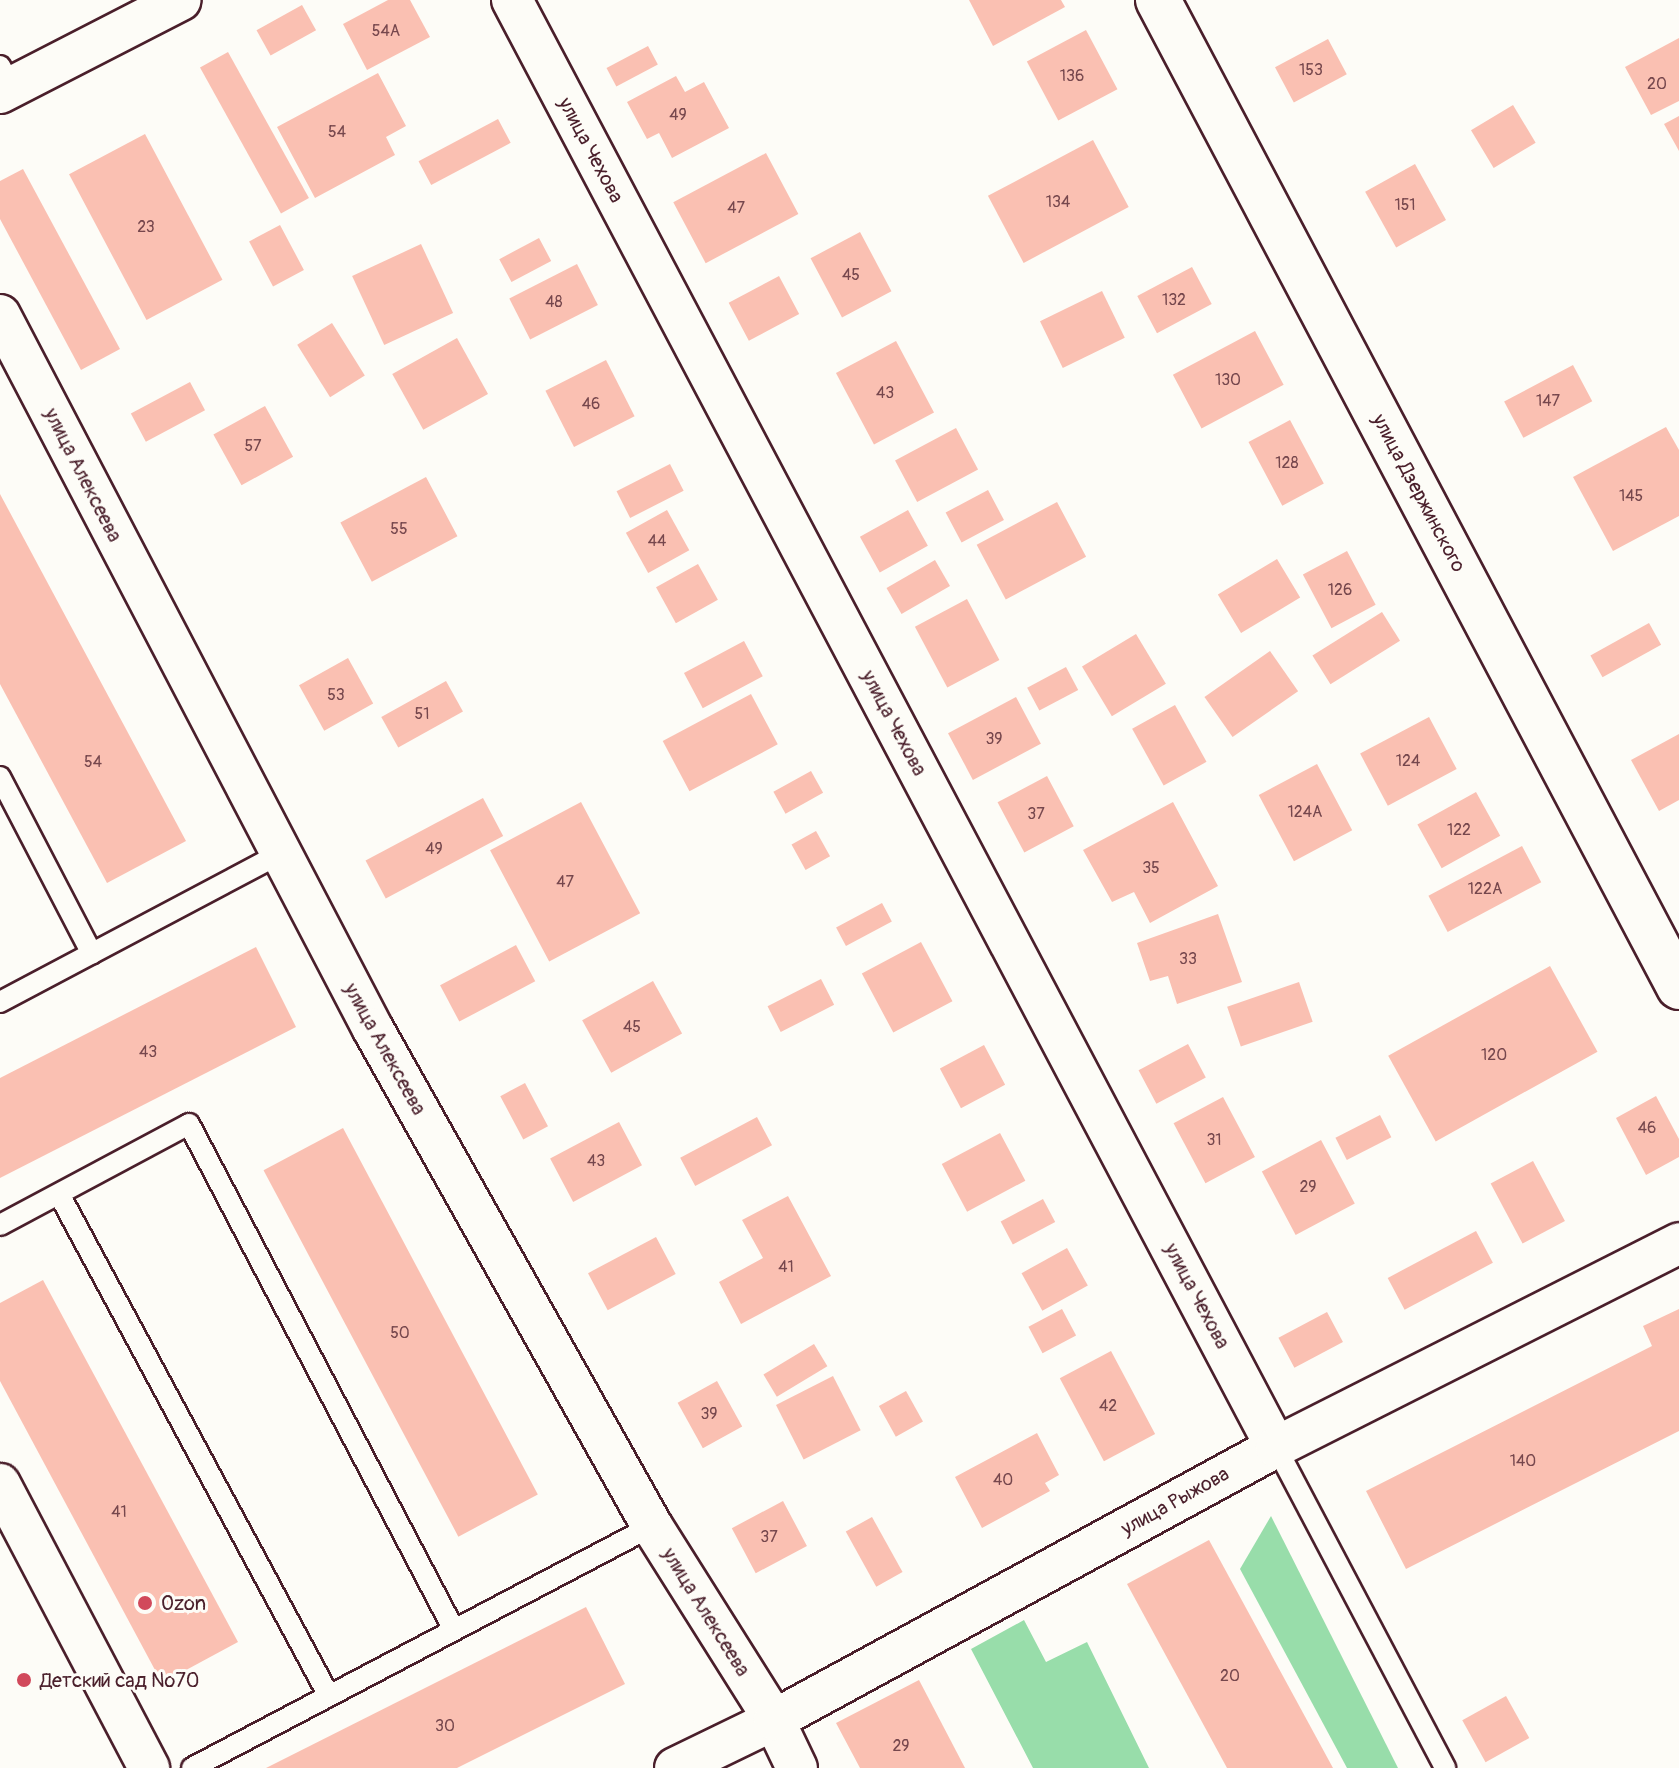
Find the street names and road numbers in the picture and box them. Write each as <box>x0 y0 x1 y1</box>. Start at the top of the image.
street label: улица Чехова <box>553 93 629 207</box>
street label: улица Алексеева <box>39 404 127 546</box>
street label: улица Дзержинского <box>1367 410 1471 576</box>
street label: улица Чехова <box>856 666 932 780</box>
street label: улица Алексеева <box>339 979 431 1119</box>
street label: улица Чехова <box>1159 1239 1235 1353</box>
street label: улица Рыжова <box>1117 1462 1233 1540</box>
street label: улица Алексеева <box>657 1543 755 1681</box>

